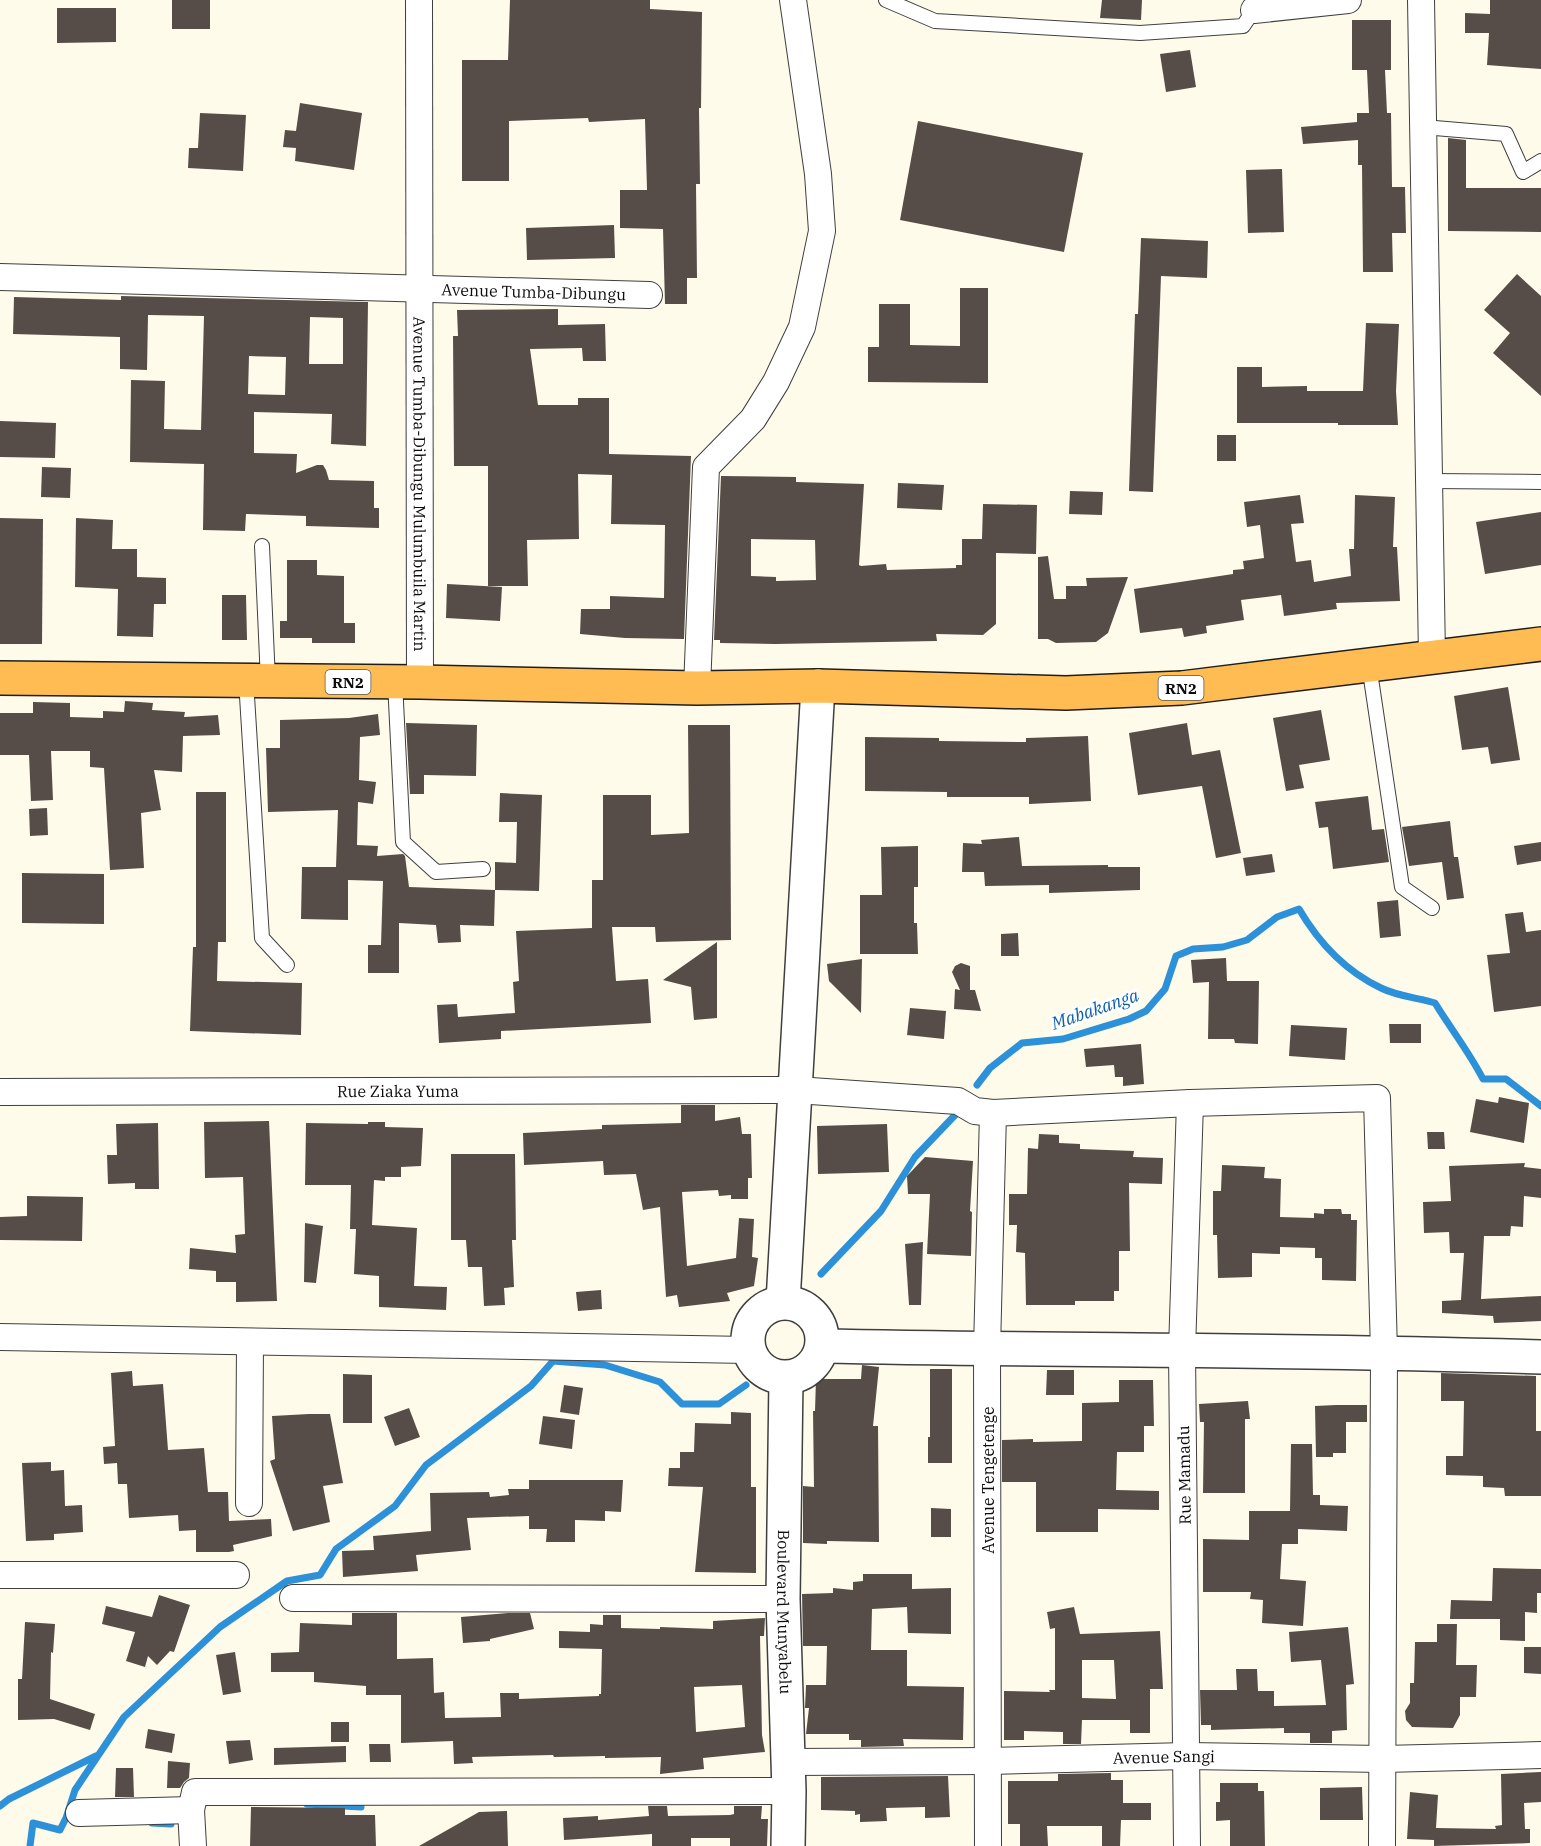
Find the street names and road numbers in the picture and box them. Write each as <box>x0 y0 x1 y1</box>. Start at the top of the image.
street label: Avenue Tumba-Dibungu <box>441 279 626 304</box>
street label: Avenue Tumba-Dibungu Mulumbuila Martin <box>409 316 430 652</box>
road number: RN2 <box>326 670 370 694</box>
road number: RN2 <box>1158 676 1204 700</box>
street label: Rue Ziaka Yuma <box>337 1081 459 1101</box>
street label: Avenue Tengetenge <box>978 1406 998 1554</box>
street label: Rue Mamadu <box>1173 1425 1195 1525</box>
street label: Boulevard Munyabelu <box>773 1530 796 1695</box>
street label: Avenue Sangi <box>1113 1746 1215 1768</box>

